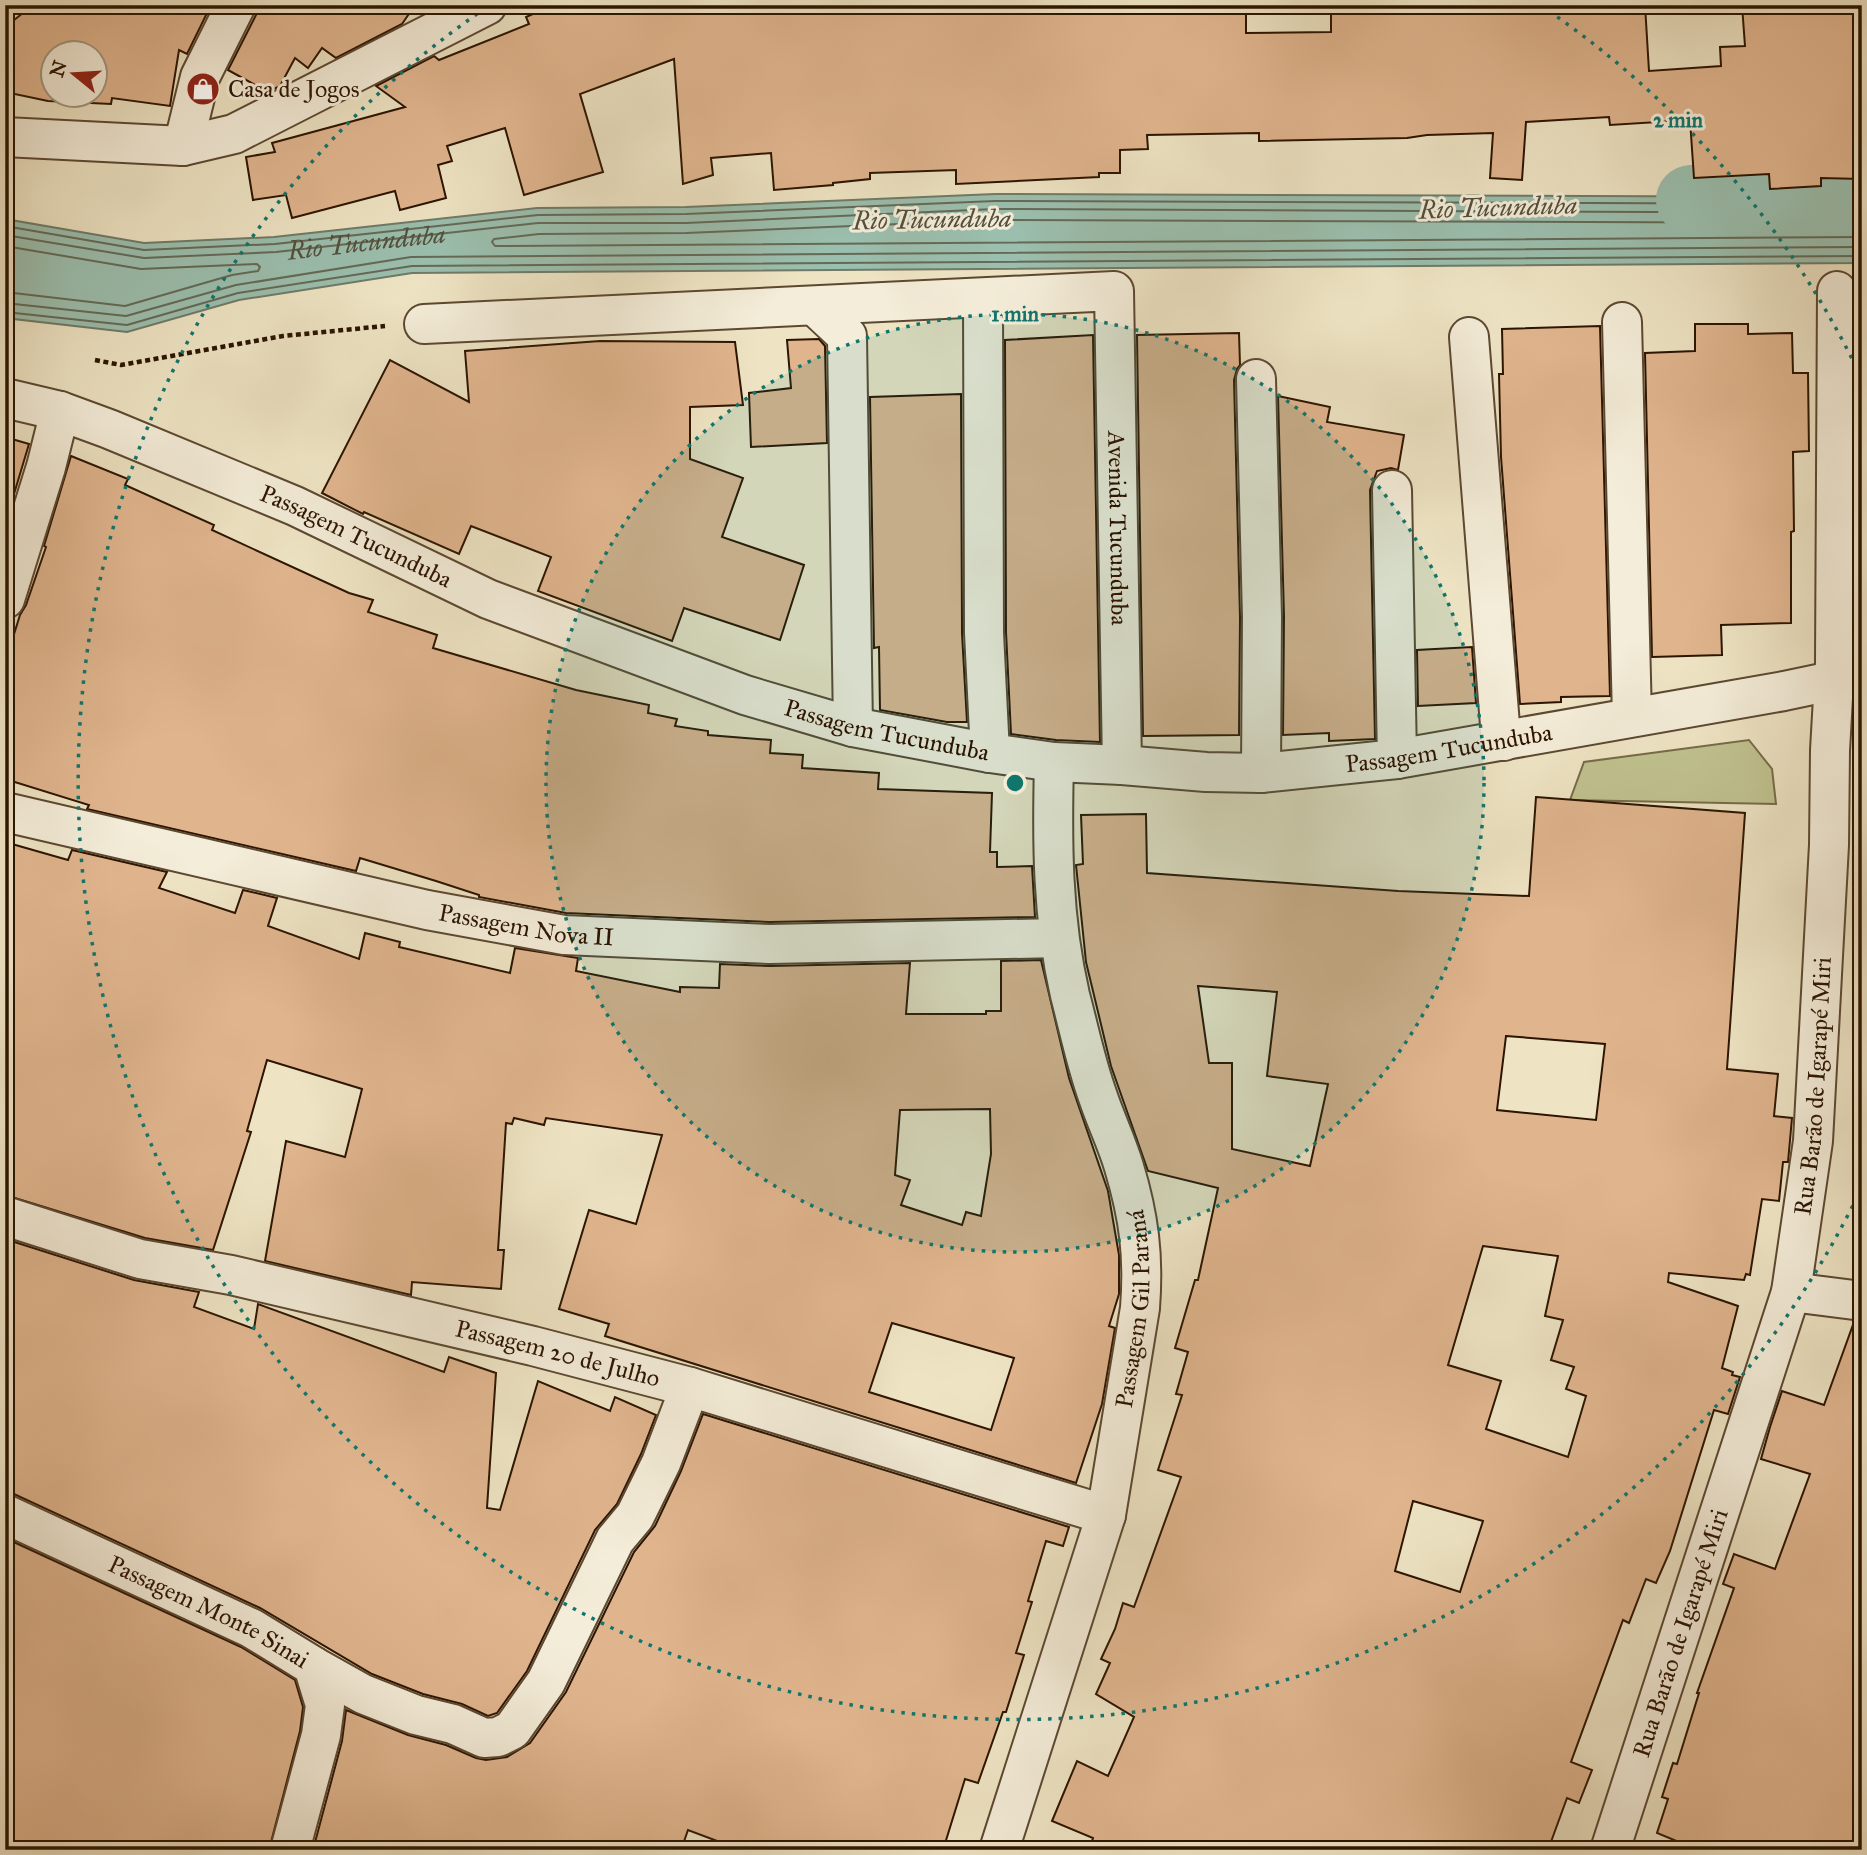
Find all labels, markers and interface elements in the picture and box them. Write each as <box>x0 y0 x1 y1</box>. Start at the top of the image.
north arrow <box>38 38 108 108</box>
text: N <box>45 58 72 80</box>
shop icon: Casa de Jogos <box>184 70 222 108</box>
place label: Casa de Jogos <box>228 74 359 104</box>
text: 2 min <box>1653 107 1703 133</box>
water label: Rio Tucunduba <box>1417 188 1578 226</box>
water label: Rio Tucunduba <box>851 202 1012 236</box>
water label: Rio Tucunduba <box>285 217 447 267</box>
text: 1 min <box>991 301 1039 327</box>
street label: Avenida Tucunduba <box>1101 430 1135 627</box>
street label: Passagem Tucunduba <box>255 478 458 595</box>
street label: Passagem Tucunduba <box>781 693 993 768</box>
street label: Passagem Tucunduba <box>1344 717 1555 779</box>
centre of rings <box>1003 771 1027 795</box>
street label: Passagem Nova II <box>436 897 615 952</box>
street label: Rua Barão de Igarapé Miri <box>1787 956 1838 1217</box>
street label: Passagem Gil Paraná <box>1109 1207 1156 1410</box>
street label: Passagem 20 de Julho <box>452 1313 663 1394</box>
street label: Rua Barão de Igarapé Miri <box>1626 1505 1735 1761</box>
street label: Passagem Monte Sinai <box>103 1549 315 1675</box>

